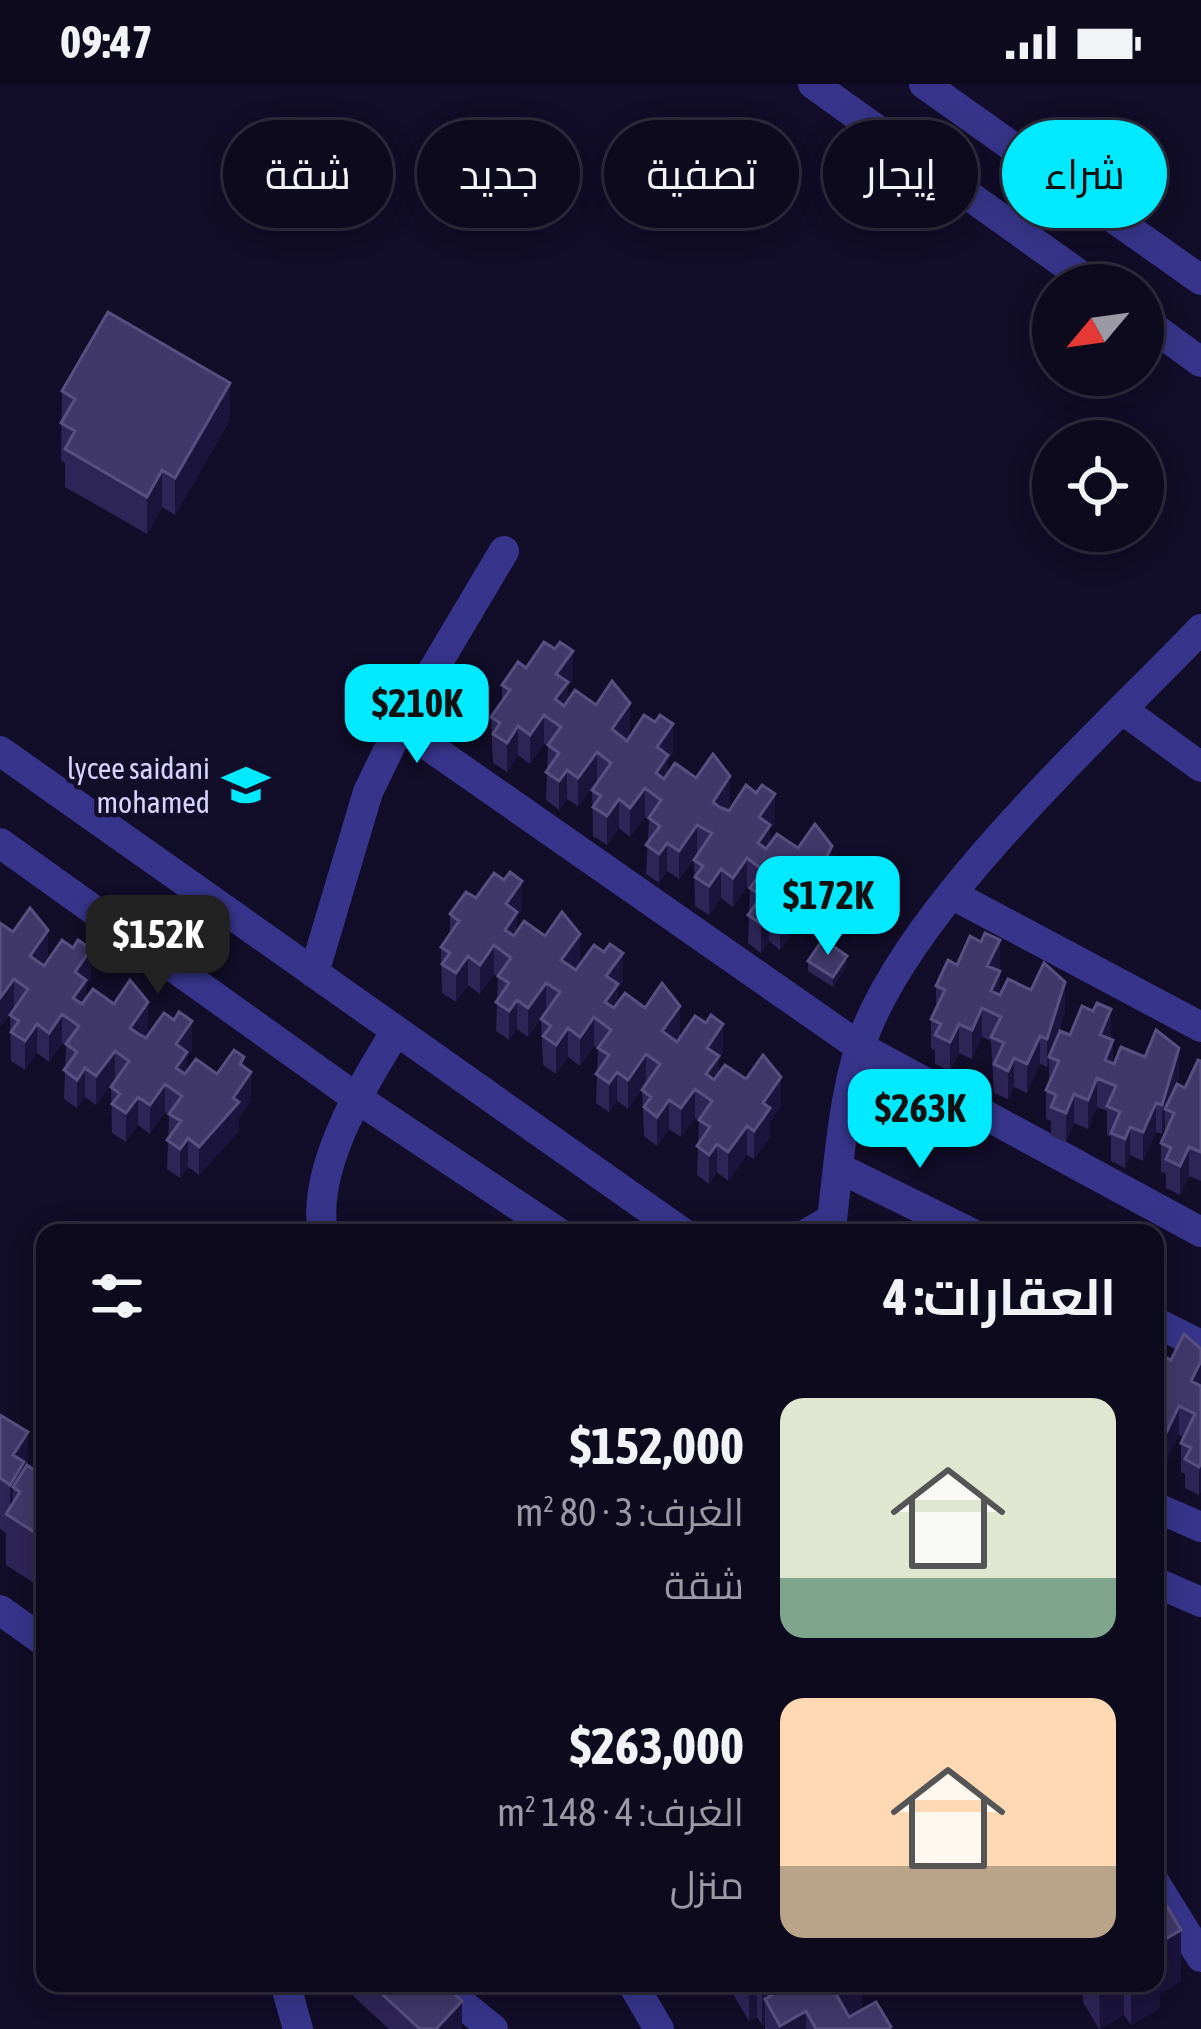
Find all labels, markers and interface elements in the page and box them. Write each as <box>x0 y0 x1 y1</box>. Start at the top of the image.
text: 09:47 <box>60 16 153 68</box>
chip: شقة <box>223 120 393 228</box>
chip: جديد <box>417 120 580 228</box>
chip: تصفية <box>604 120 799 228</box>
chip: إيجار <box>823 120 978 228</box>
chip: شراء <box>1002 120 1167 228</box>
north arrow <box>1032 264 1164 396</box>
map controls <box>1032 264 1164 552</box>
button: locate <box>1032 420 1164 552</box>
pin: $210K <box>333 664 501 766</box>
text: $210K <box>372 681 462 725</box>
place label: lycee saidani mohamed <box>67 751 210 819</box>
school or university icon: lycee saidani mohamed <box>221 760 271 810</box>
pin: $172K <box>744 856 912 958</box>
text: $172K <box>783 873 873 917</box>
pin: $152K <box>74 895 242 997</box>
text: $152K <box>113 912 203 956</box>
pin: $263K <box>836 1069 1004 1171</box>
text: $263K <box>875 1086 965 1130</box>
icon: filters <box>84 1263 150 1329</box>
text: العقارات: 4 <box>883 1267 1116 1326</box>
text: $152,000 <box>570 1416 744 1475</box>
icon: home <box>876 1446 1020 1590</box>
text: الغرف: 3 · 80 m² <box>515 1490 744 1534</box>
text: شقة <box>664 1563 744 1607</box>
text: $263,000 <box>570 1716 744 1775</box>
icon: home <box>876 1746 1020 1890</box>
text: الغرف: 4 · 148 m² <box>497 1790 744 1834</box>
text: منزل <box>670 1863 744 1907</box>

